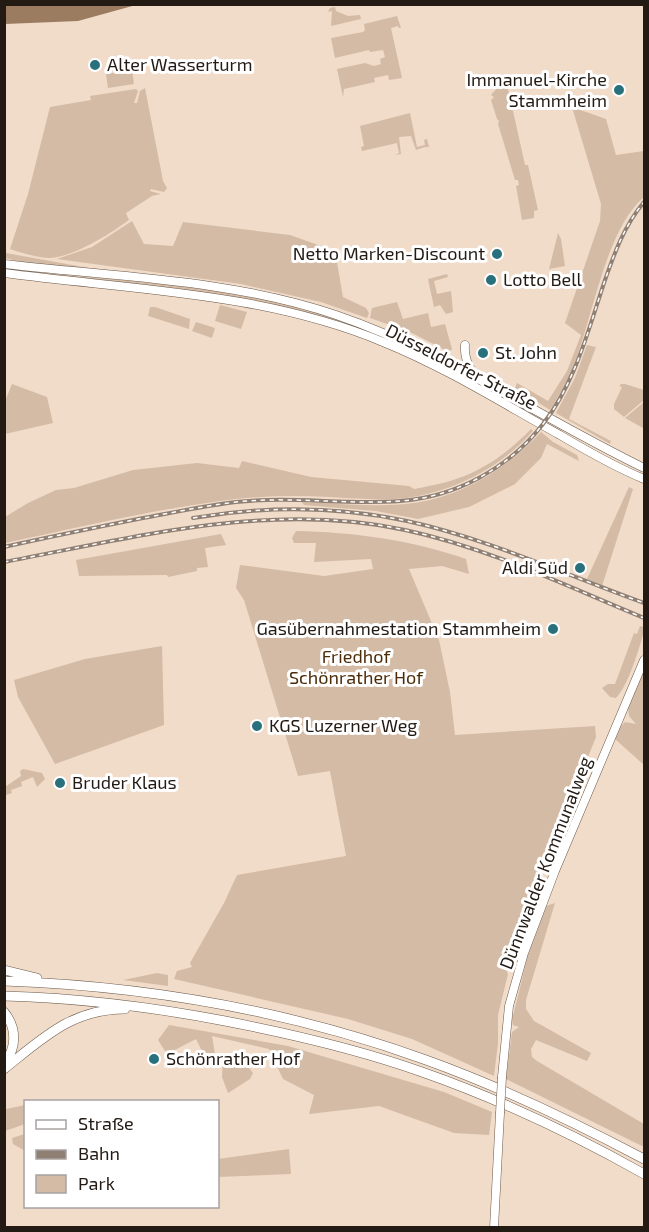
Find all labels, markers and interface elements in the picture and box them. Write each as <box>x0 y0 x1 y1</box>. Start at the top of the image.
place label: Alter Wasserturm <box>107 53 253 75</box>
marker: Alter Wasserturm <box>88 58 102 72</box>
place label: Immanuel-Kirche Stammheim <box>466 68 607 111</box>
marker: Immanuel-Kirche Stammheim <box>612 83 626 97</box>
place label: Netto Marken-Discount <box>293 242 485 264</box>
marker: Netto Marken-Discount <box>490 247 504 261</box>
place label: Lotto Bell <box>503 268 583 290</box>
marker: Lotto Bell <box>484 273 498 287</box>
street label: Düsseldorfer Straße <box>382 319 541 414</box>
place label: St. John <box>495 341 557 363</box>
marker: St. John <box>476 346 490 360</box>
place label: Aldi Süd <box>502 556 568 578</box>
marker: Aldi Süd <box>573 561 587 575</box>
place label: Gasübernahmestation Stammheim <box>257 617 541 639</box>
marker: Gasübernahmestation Stammheim <box>546 622 560 636</box>
park label: Friedhof Schönrather Hof <box>289 645 424 688</box>
place label: KGS Luzerner Weg <box>269 714 417 736</box>
marker: KGS Luzerner Weg <box>250 719 264 733</box>
street label: Dünnwalder Kommunalweg <box>494 753 596 972</box>
place label: Bruder Klaus <box>72 771 177 793</box>
marker: Bruder Klaus <box>53 776 67 790</box>
place label: Schönrather Hof <box>166 1047 301 1069</box>
marker: Schönrather Hof <box>147 1052 161 1066</box>
legend <box>24 1100 219 1208</box>
text: Straße <box>78 1112 134 1134</box>
text: Bahn <box>78 1142 120 1164</box>
text: Park <box>78 1172 115 1194</box>

